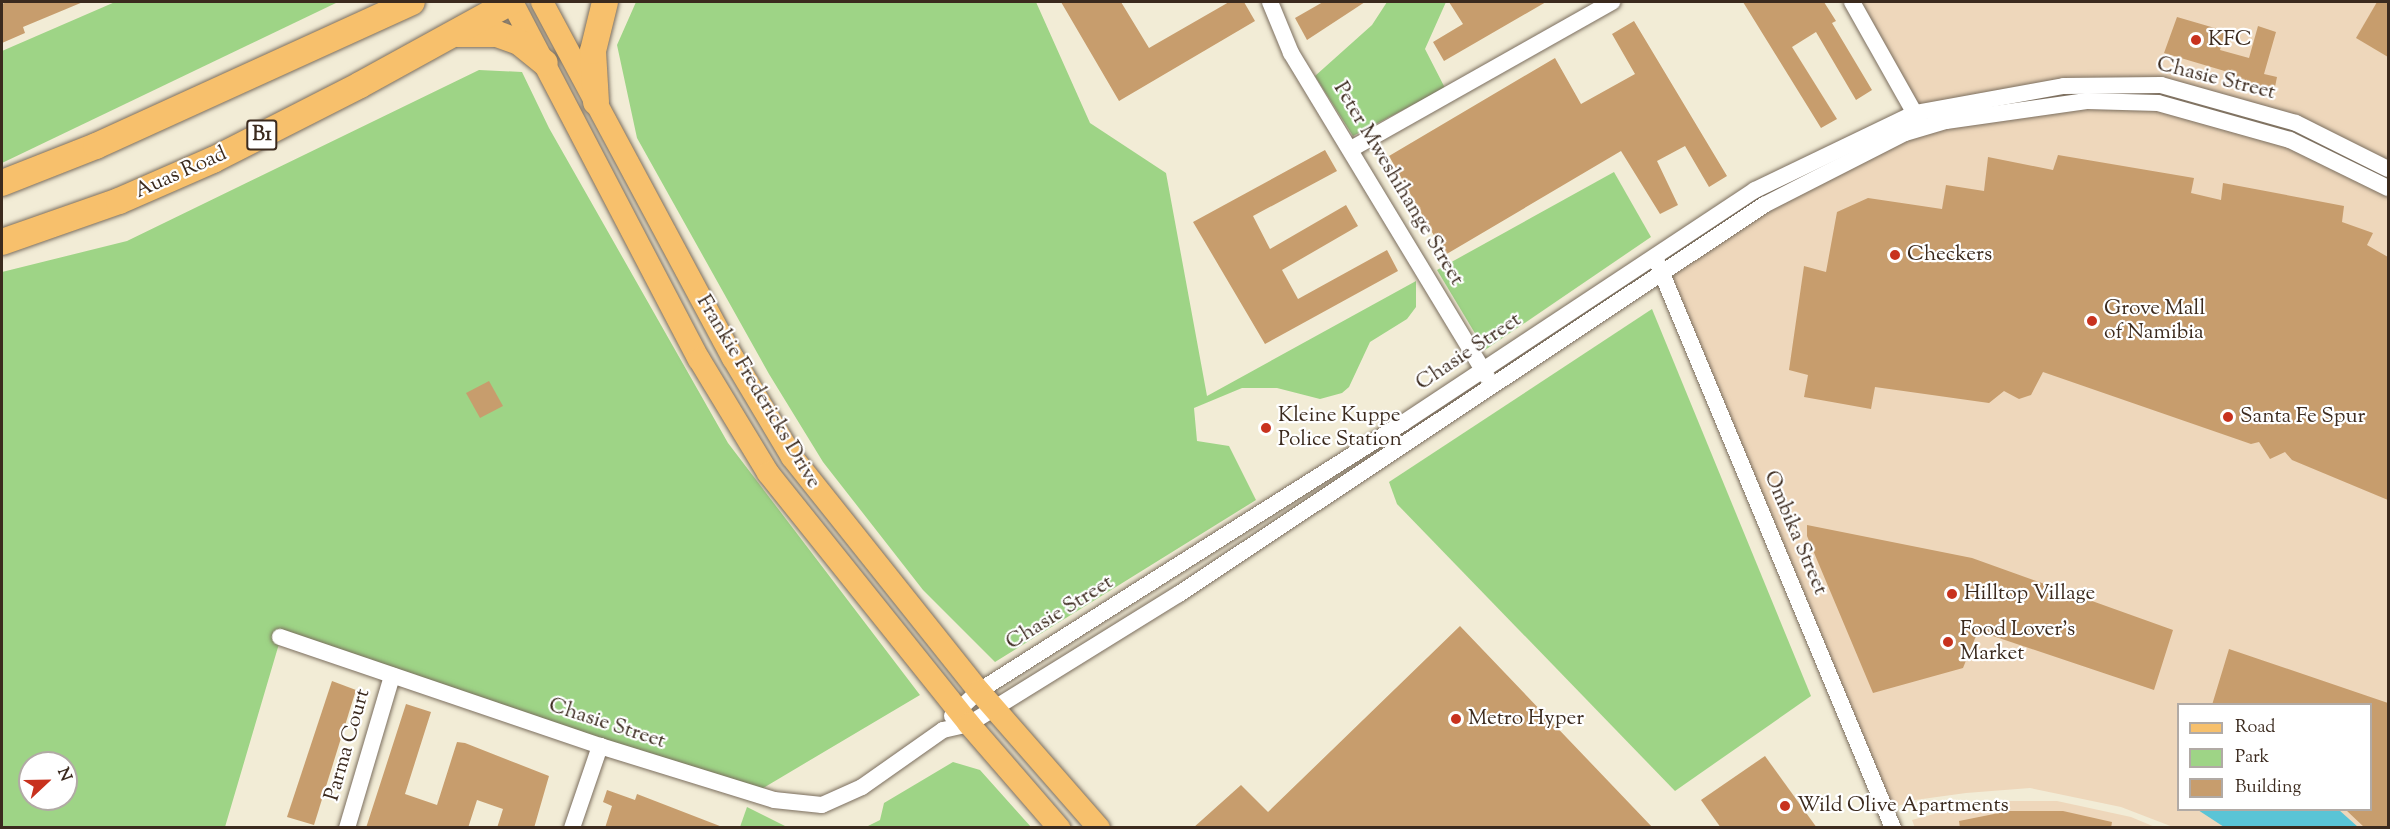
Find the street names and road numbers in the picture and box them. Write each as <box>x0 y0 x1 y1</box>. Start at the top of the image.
street label: Chasie Street <box>2154 52 2278 106</box>
street label: Peter Mweshihange Street <box>1327 78 1469 290</box>
road number: B1 <box>246 118 278 152</box>
street label: Auas Road <box>131 142 231 204</box>
street label: Frankie Fredericks Drive <box>690 291 826 493</box>
street label: Chasie Street <box>1412 308 1526 396</box>
street label: Ombika Street <box>1758 467 1832 599</box>
street label: Chasie Street <box>1002 570 1118 656</box>
street label: Parma Court <box>320 686 376 804</box>
street label: Chasie Street <box>545 693 669 755</box>

